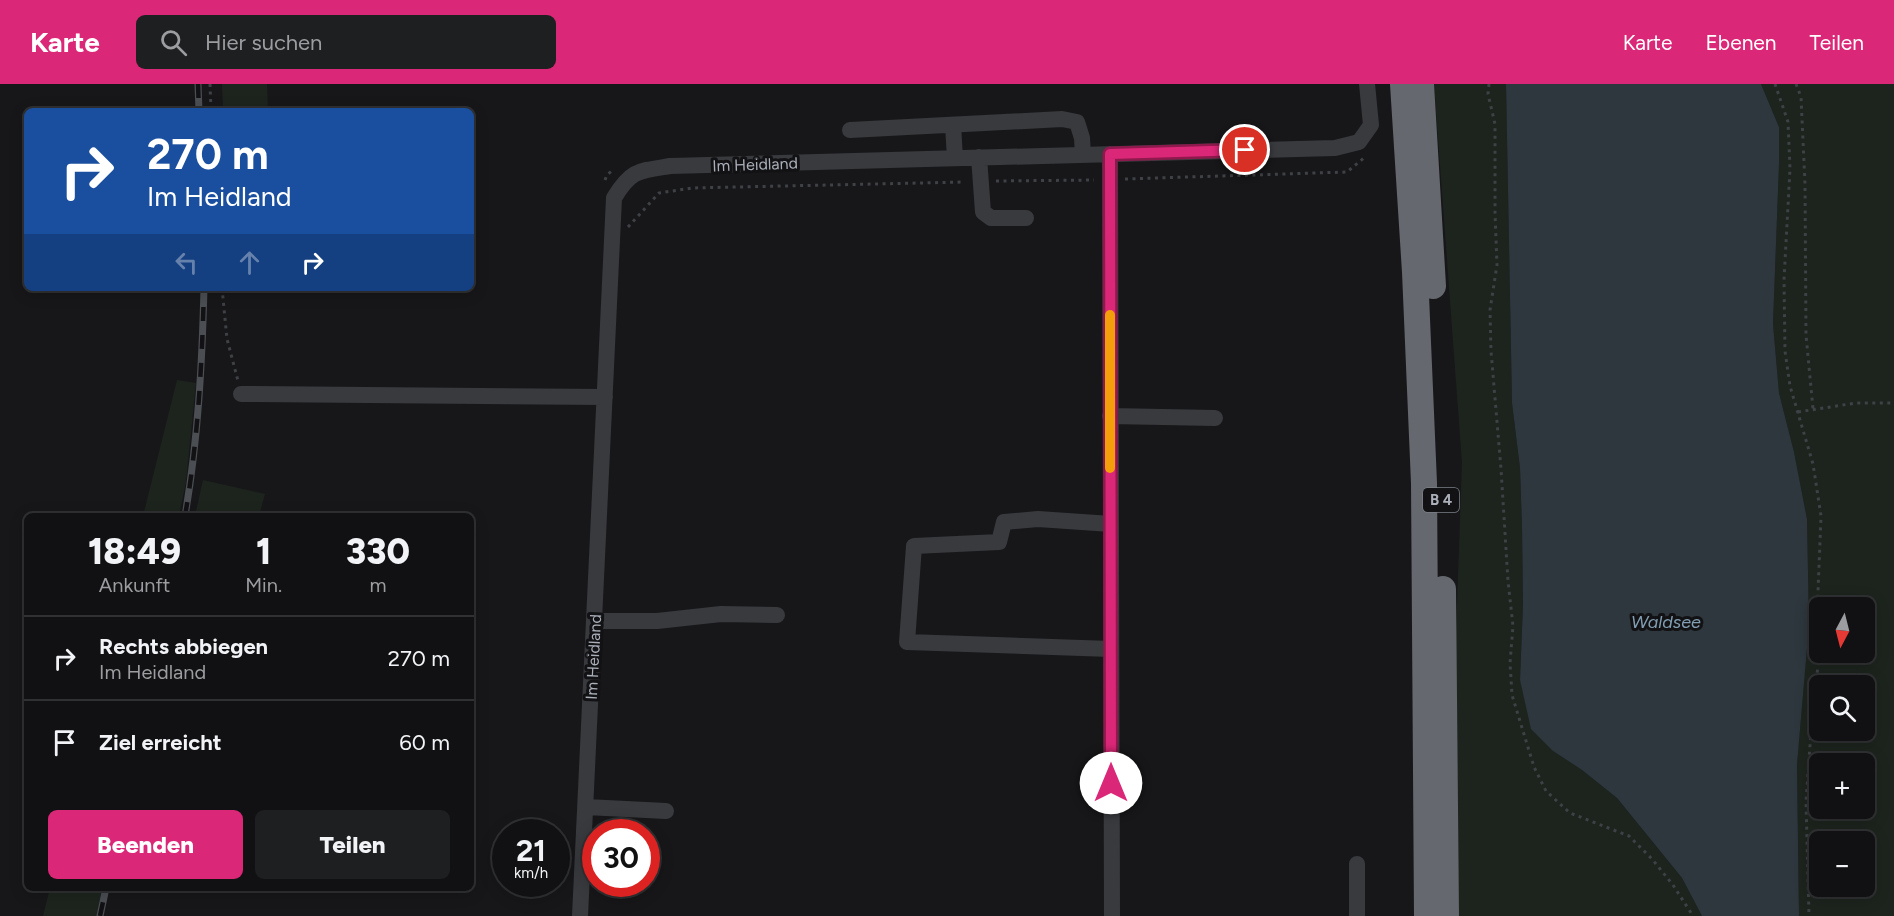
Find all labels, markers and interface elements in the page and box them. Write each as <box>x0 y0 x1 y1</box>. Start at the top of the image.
search box <box>136 15 556 69</box>
text: Karte <box>30 25 100 59</box>
icon: search <box>157 26 190 59</box>
text: Hier suchen <box>205 29 322 56</box>
text: Karte <box>1623 30 1672 55</box>
text: Ebenen <box>1705 30 1777 55</box>
text: Teilen <box>1810 30 1864 55</box>
pin <box>1219 124 1270 175</box>
text: 270 m <box>147 129 269 180</box>
icon: right <box>48 132 126 210</box>
icon: arrive <box>1228 133 1261 166</box>
street label: Im Heidland <box>712 154 798 175</box>
text: Im Heidland <box>147 180 292 213</box>
icon: left <box>170 246 203 279</box>
icon: ahead <box>233 246 266 279</box>
icon: right <box>296 246 329 279</box>
road number: B 4 <box>1423 488 1459 512</box>
text: 18:49 <box>88 530 181 573</box>
text: 1 <box>256 530 271 573</box>
text: 330 <box>346 530 410 573</box>
text: Ankunft <box>99 573 170 597</box>
text: Min. <box>245 573 282 597</box>
text: m <box>370 573 387 597</box>
north arrow <box>1809 597 1875 663</box>
map controls <box>1809 597 1875 897</box>
water label: Waldsee <box>1631 611 1701 633</box>
street label: Im Heidland <box>582 614 605 700</box>
text: Rechts abbiegen <box>99 633 268 660</box>
icon: right <box>48 642 81 675</box>
text: 270 m <box>388 645 450 672</box>
text: Im Heidland <box>99 660 206 684</box>
button: search <box>1809 675 1875 741</box>
icon: arrive <box>48 726 81 759</box>
text: Ziel erreicht <box>99 729 222 756</box>
text: 60 m <box>399 729 450 756</box>
position arrow <box>1079 751 1143 815</box>
button: + <box>1809 753 1875 819</box>
button: Beenden <box>48 810 243 879</box>
button: Teilen <box>255 810 450 879</box>
speed limit sign: 30 <box>582 819 660 897</box>
button: − <box>1809 831 1875 897</box>
text: 21 <box>516 832 546 869</box>
text: km/h <box>514 864 548 882</box>

